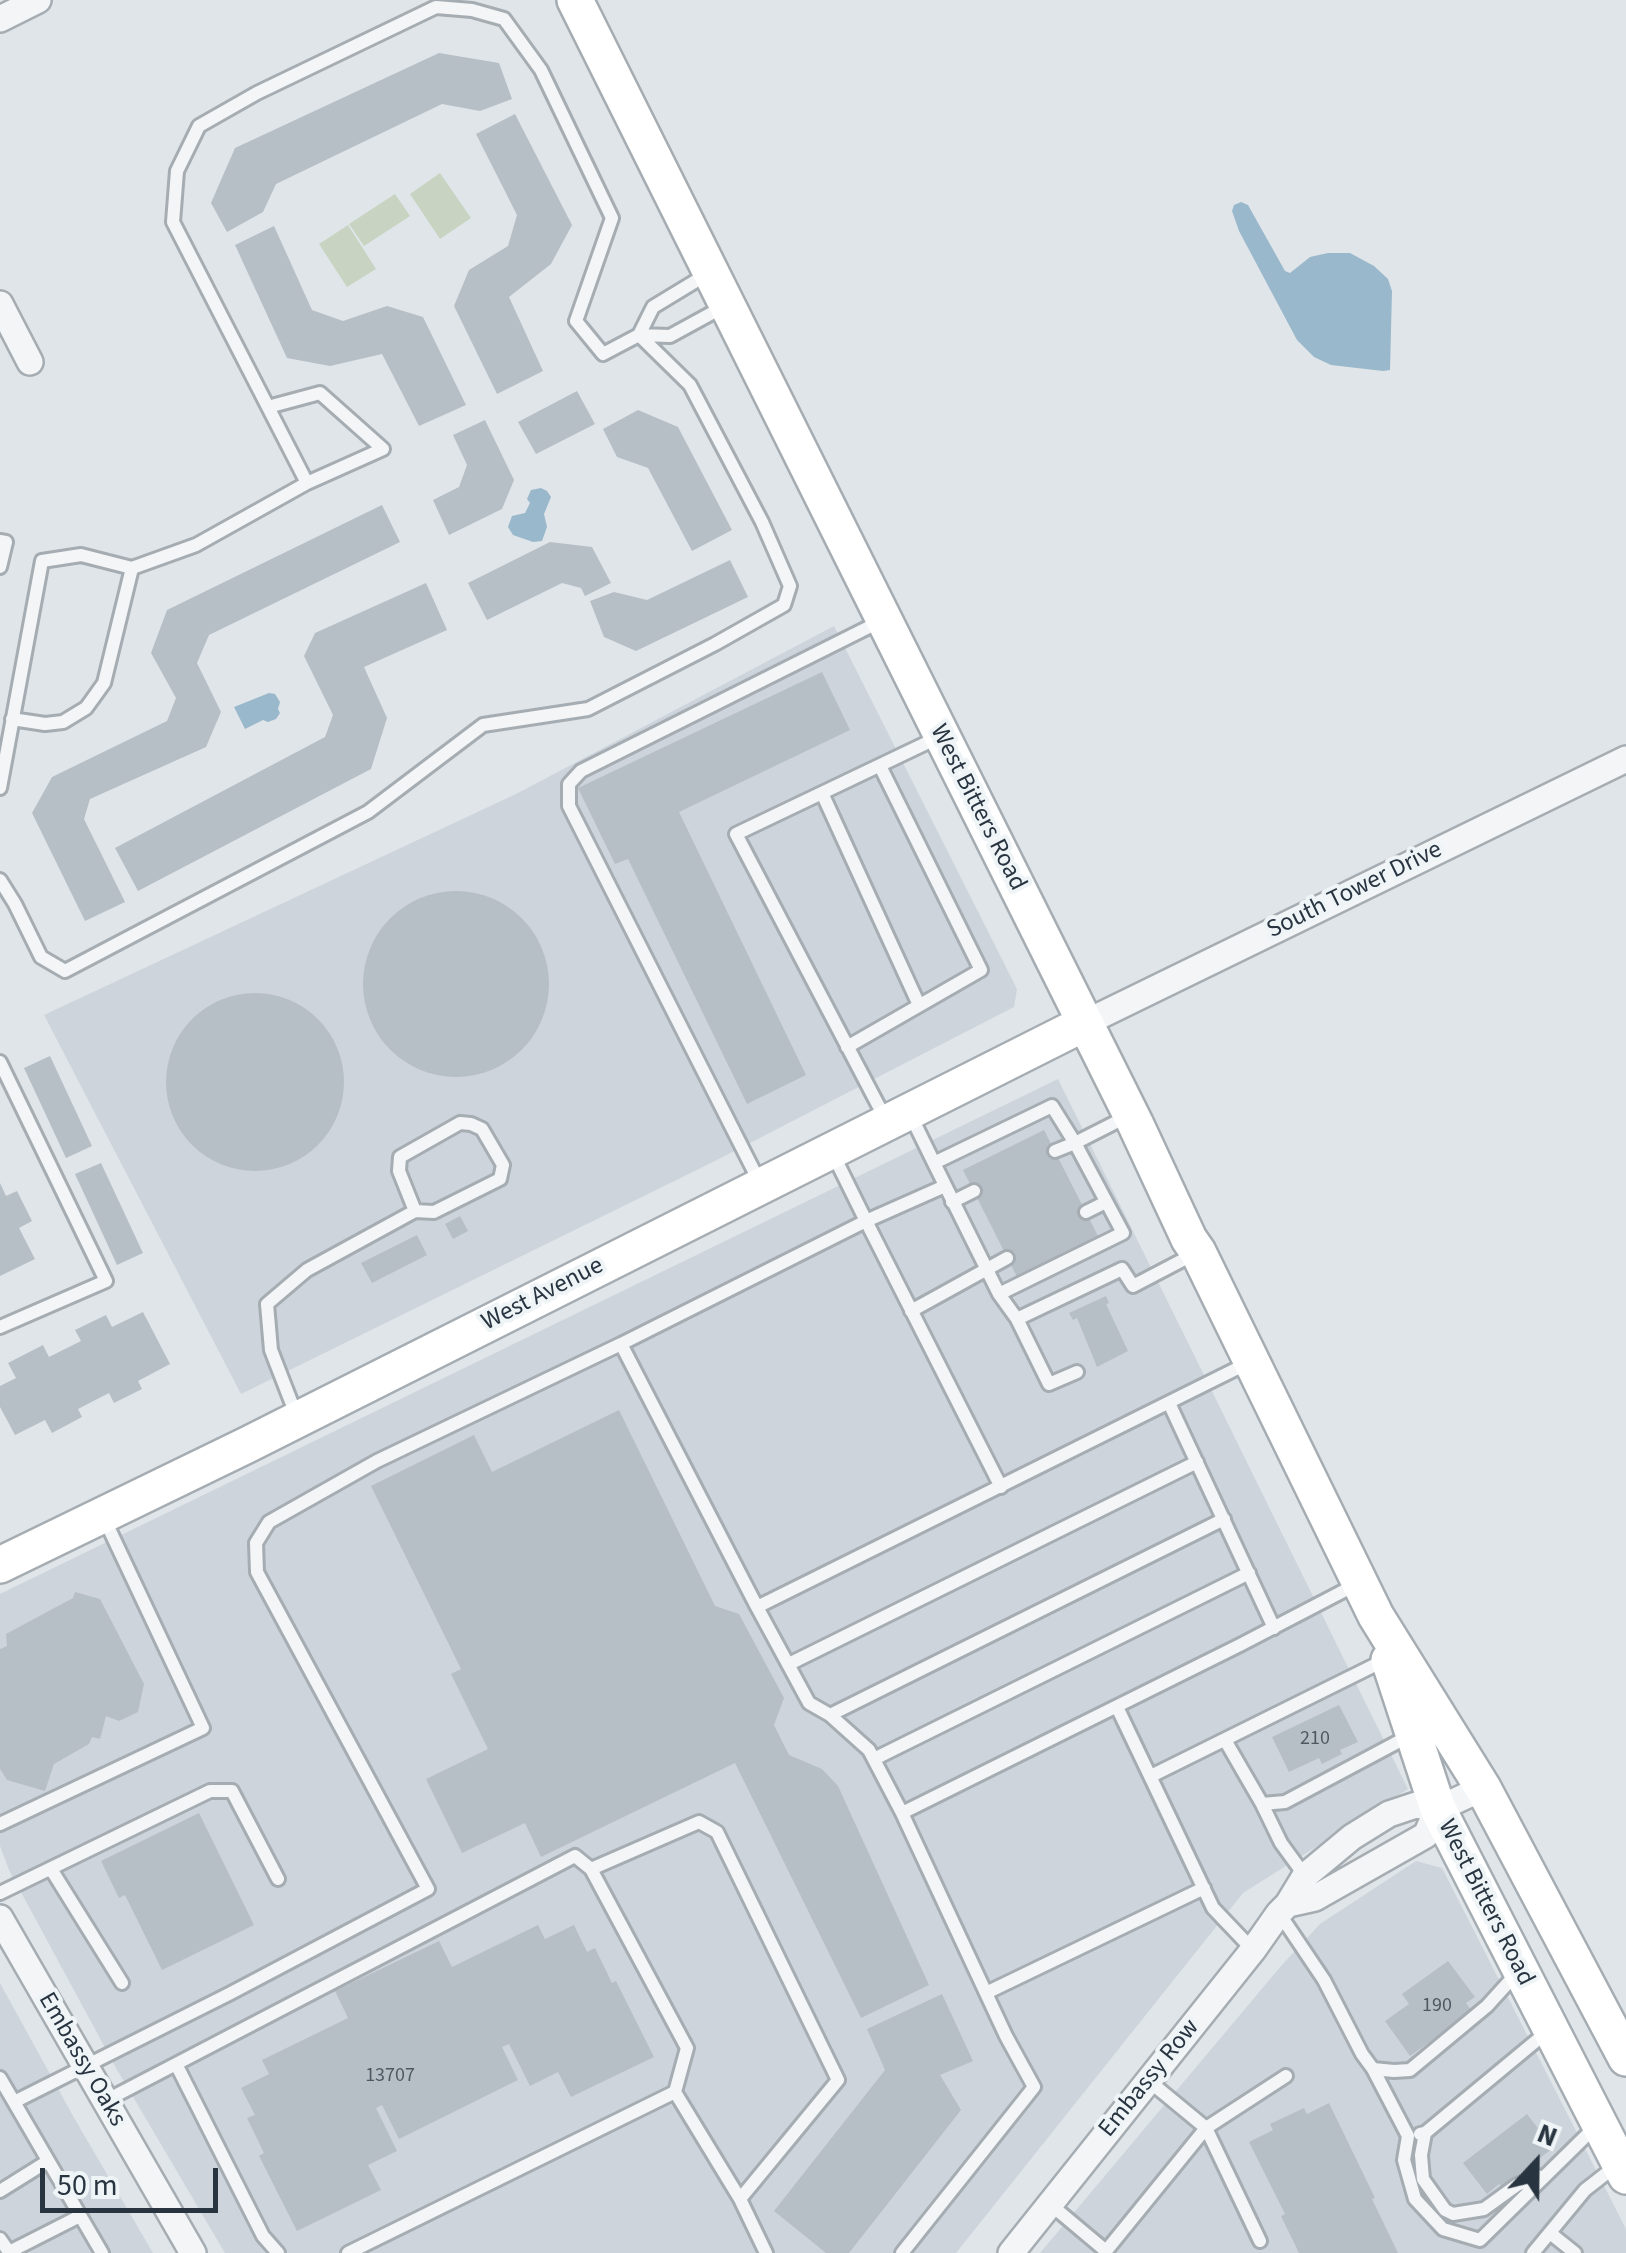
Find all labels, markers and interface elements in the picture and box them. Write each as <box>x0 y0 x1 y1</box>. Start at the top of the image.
street label: West Bitters Road <box>922 720 1032 896</box>
street label: South Tower Drive <box>1263 836 1447 946</box>
street label: West Avenue <box>477 1252 609 1338</box>
house number: 210 <box>1300 1728 1330 1752</box>
street label: West Bitters Road <box>1430 1815 1540 1991</box>
street label: Embassy Oaks <box>31 1988 131 2132</box>
house number: 190 <box>1422 1995 1452 2019</box>
street label: Embassy Row <box>1093 2014 1207 2144</box>
house number: 13707 <box>365 2065 415 2089</box>
north arrow <box>1486 2113 1586 2213</box>
text: N <box>1531 2113 1563 2157</box>
scale bar <box>45 2148 222 2210</box>
text: 50 m <box>57 2164 118 2207</box>

